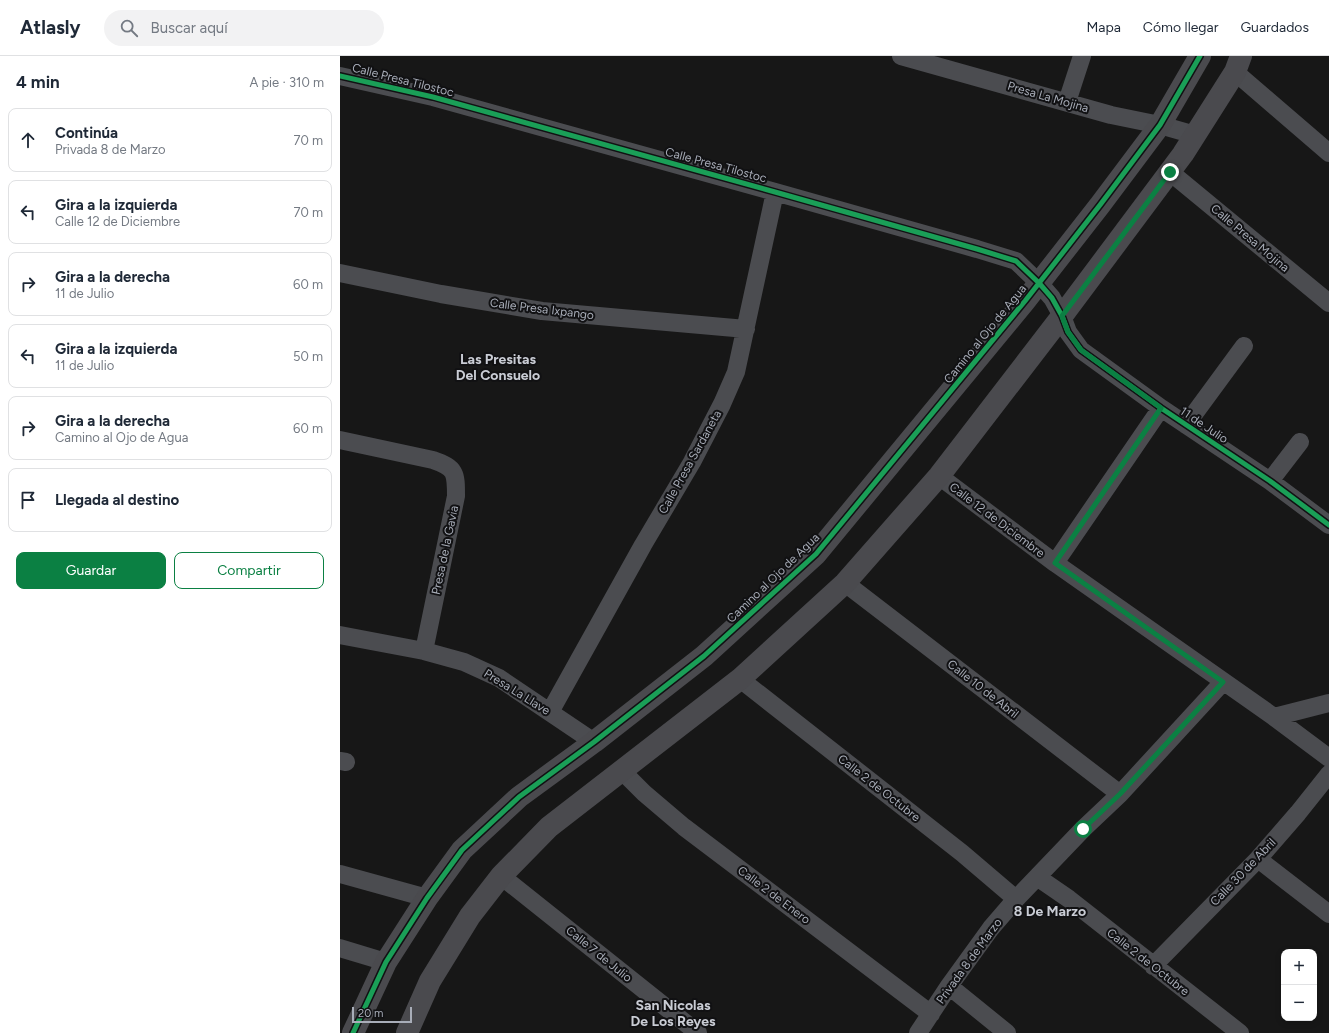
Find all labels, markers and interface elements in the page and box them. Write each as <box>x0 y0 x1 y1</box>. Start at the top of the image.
search box <box>104 10 384 46</box>
text: Atlasly <box>20 16 80 39</box>
icon: search <box>118 17 140 39</box>
text: Buscar aquí <box>150 19 228 37</box>
text: Mapa <box>1086 19 1121 36</box>
text: Cómo llegar <box>1143 19 1218 36</box>
text: Guardados <box>1240 19 1309 36</box>
street label: Calle Presa Tilostoc <box>351 61 456 100</box>
text: 4 min <box>16 72 60 92</box>
text: A pie · 310 m <box>249 75 324 90</box>
street label: Presa La Mojina <box>1006 79 1090 115</box>
text: Continúa <box>55 124 118 142</box>
icon: ahead <box>17 129 39 151</box>
text: 70 m <box>293 133 323 148</box>
text: Privada 8 de Marzo <box>55 142 166 157</box>
street label: Calle Presa Tilostoc <box>664 145 769 185</box>
route end <box>1161 163 1179 181</box>
text: Gira a la izquierda <box>55 196 177 214</box>
icon: left <box>17 201 39 223</box>
street label: Calle Presa Mojina <box>1208 201 1292 275</box>
text: 70 m <box>293 205 323 220</box>
text: Calle 12 de Diciembre <box>55 214 180 229</box>
text: Gira a la derecha <box>55 268 170 286</box>
icon: right <box>17 273 39 295</box>
text: 60 m <box>293 277 323 292</box>
street label: Camino al Ojo de Agua <box>941 282 1029 386</box>
text: 11 de Julio <box>55 286 114 301</box>
street label: Calle Presa Ixpango <box>489 296 595 322</box>
text: Gira a la izquierda <box>55 340 177 358</box>
icon: left <box>17 345 39 367</box>
text: 50 m <box>293 349 323 364</box>
district label: Las Presitas Del Consuelo <box>456 351 540 384</box>
text: 11 de Julio <box>55 358 114 373</box>
street label: 11 de Julio <box>1177 404 1231 446</box>
street label: Calle Presa Sardaneta <box>656 408 724 516</box>
text: Gira a la derecha <box>55 412 170 430</box>
icon: right <box>17 417 39 439</box>
text: 60 m <box>293 421 323 436</box>
text: Camino al Ojo de Agua <box>55 430 188 445</box>
street label: Calle 12 de Diciembre <box>947 480 1048 561</box>
icon: arrive <box>17 489 39 511</box>
text: Llegada al destino <box>55 491 179 509</box>
street label: Presa de la Gavia <box>429 504 461 596</box>
street label: Camino al Ojo de Agua <box>724 530 822 626</box>
button: Guardar <box>16 552 166 589</box>
button: Compartir <box>174 552 324 589</box>
street label: Calle 10 de Abril <box>945 657 1021 721</box>
street label: Presa La Llave <box>481 666 553 718</box>
street label: Calle 2 de Octubre <box>835 752 923 825</box>
route start <box>1074 820 1092 838</box>
street label: Calle 30 de Abril <box>1207 836 1279 908</box>
street label: Calle 2 de Enero <box>735 863 813 927</box>
district label: 8 De Marzo <box>1014 903 1086 920</box>
street label: Privada 8 de Marzo <box>933 916 1005 1006</box>
street label: Calle 7 de Julio <box>563 923 635 985</box>
street label: Calle 2 de Octubre <box>1104 926 1192 999</box>
map controls <box>1281 949 1317 1021</box>
button: + <box>1281 949 1317 985</box>
button: − <box>1281 985 1317 1021</box>
district label: San Nicolas De Los Reyes <box>631 997 716 1030</box>
scale bar <box>352 1005 412 1024</box>
text: 20 m <box>358 1007 383 1020</box>

